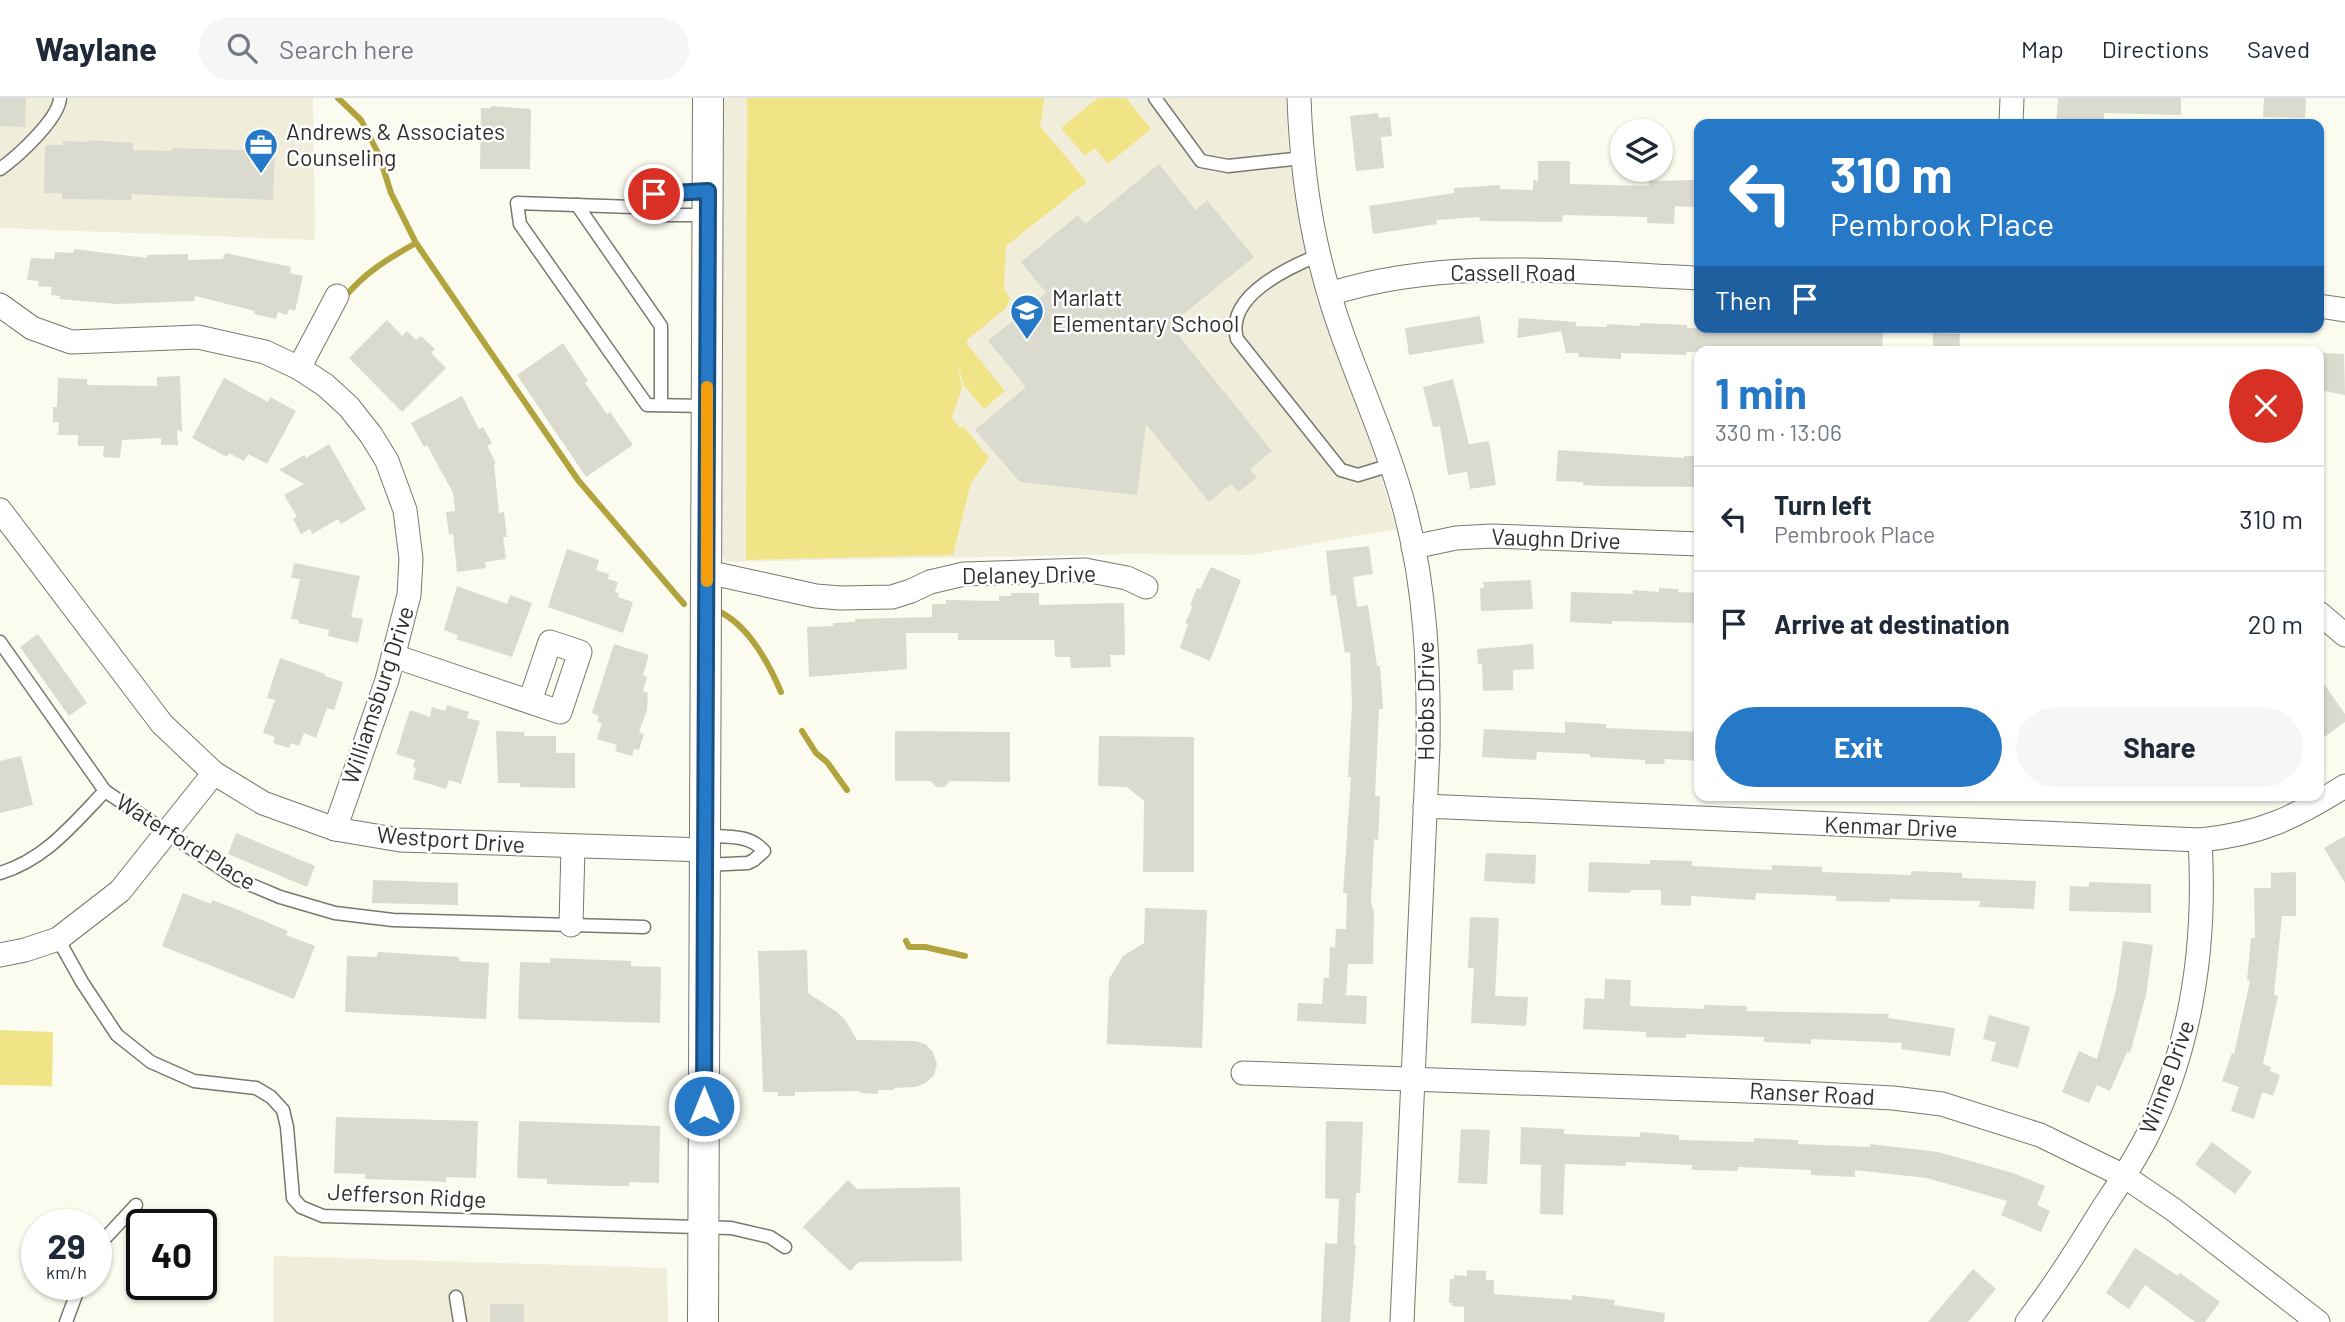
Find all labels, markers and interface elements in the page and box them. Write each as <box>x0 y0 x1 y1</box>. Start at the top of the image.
search box <box>199 17 689 80</box>
text: Waylane <box>35 28 157 68</box>
icon: search <box>223 29 261 67</box>
text: Search here <box>279 33 414 64</box>
text: Map <box>2021 34 2064 63</box>
text: Directions <box>2102 34 2209 63</box>
text: Saved <box>2247 34 2310 63</box>
place label: Andrews & Associates Counseling <box>286 117 505 171</box>
map controls <box>1610 119 1673 182</box>
button: layers <box>1610 119 1673 182</box>
office icon: Andrews & Associates Counseling <box>242 126 280 175</box>
text: 310 m <box>1830 144 1952 203</box>
icon: left <box>1715 147 1806 238</box>
pin <box>624 164 684 224</box>
icon: arrive <box>635 175 673 213</box>
text: Pembrook Place <box>1830 204 2054 242</box>
street label: Cassell Road <box>1450 258 1576 286</box>
icon: arrive <box>1786 280 1824 318</box>
place label: Marlatt Elementary School <box>1052 283 1239 337</box>
text: Then <box>1715 284 1772 315</box>
school or university icon: Marlatt Elementary School <box>1008 292 1046 341</box>
text: 1 min <box>1715 367 1807 417</box>
button: close <box>2229 369 2303 443</box>
text: 330 m · 13:06 <box>1715 418 1842 446</box>
text: Turn left <box>1774 489 1872 520</box>
icon: left <box>1715 500 1753 538</box>
text: 310 m <box>2239 503 2303 534</box>
text: Pembrook Place <box>1774 520 1935 548</box>
street label: Vaughn Drive <box>1491 522 1621 554</box>
street label: Delaney Drive <box>962 559 1096 589</box>
street label: Williamsburg Drive <box>335 602 419 787</box>
icon: arrive <box>1715 605 1753 643</box>
text: Arrive at destination <box>1774 608 2010 639</box>
text: 20 m <box>2248 608 2303 639</box>
street label: Hobbs Drive <box>1411 641 1439 761</box>
button: Exit <box>1715 707 2002 787</box>
button: Share <box>2016 707 2303 787</box>
street label: Waterford Place <box>111 787 262 895</box>
street label: Kenmar Drive <box>1824 810 1958 842</box>
street label: Westport Drive <box>376 820 526 858</box>
street label: Winne Drive <box>2133 1016 2200 1137</box>
position arrow <box>667 1069 741 1143</box>
street label: Ranser Road <box>1749 1076 1875 1110</box>
street label: Jefferson Ridge <box>327 1177 487 1213</box>
speed limit sign: 40 <box>126 1209 217 1300</box>
text: 29 <box>47 1224 86 1266</box>
text: km/h <box>46 1261 87 1283</box>

